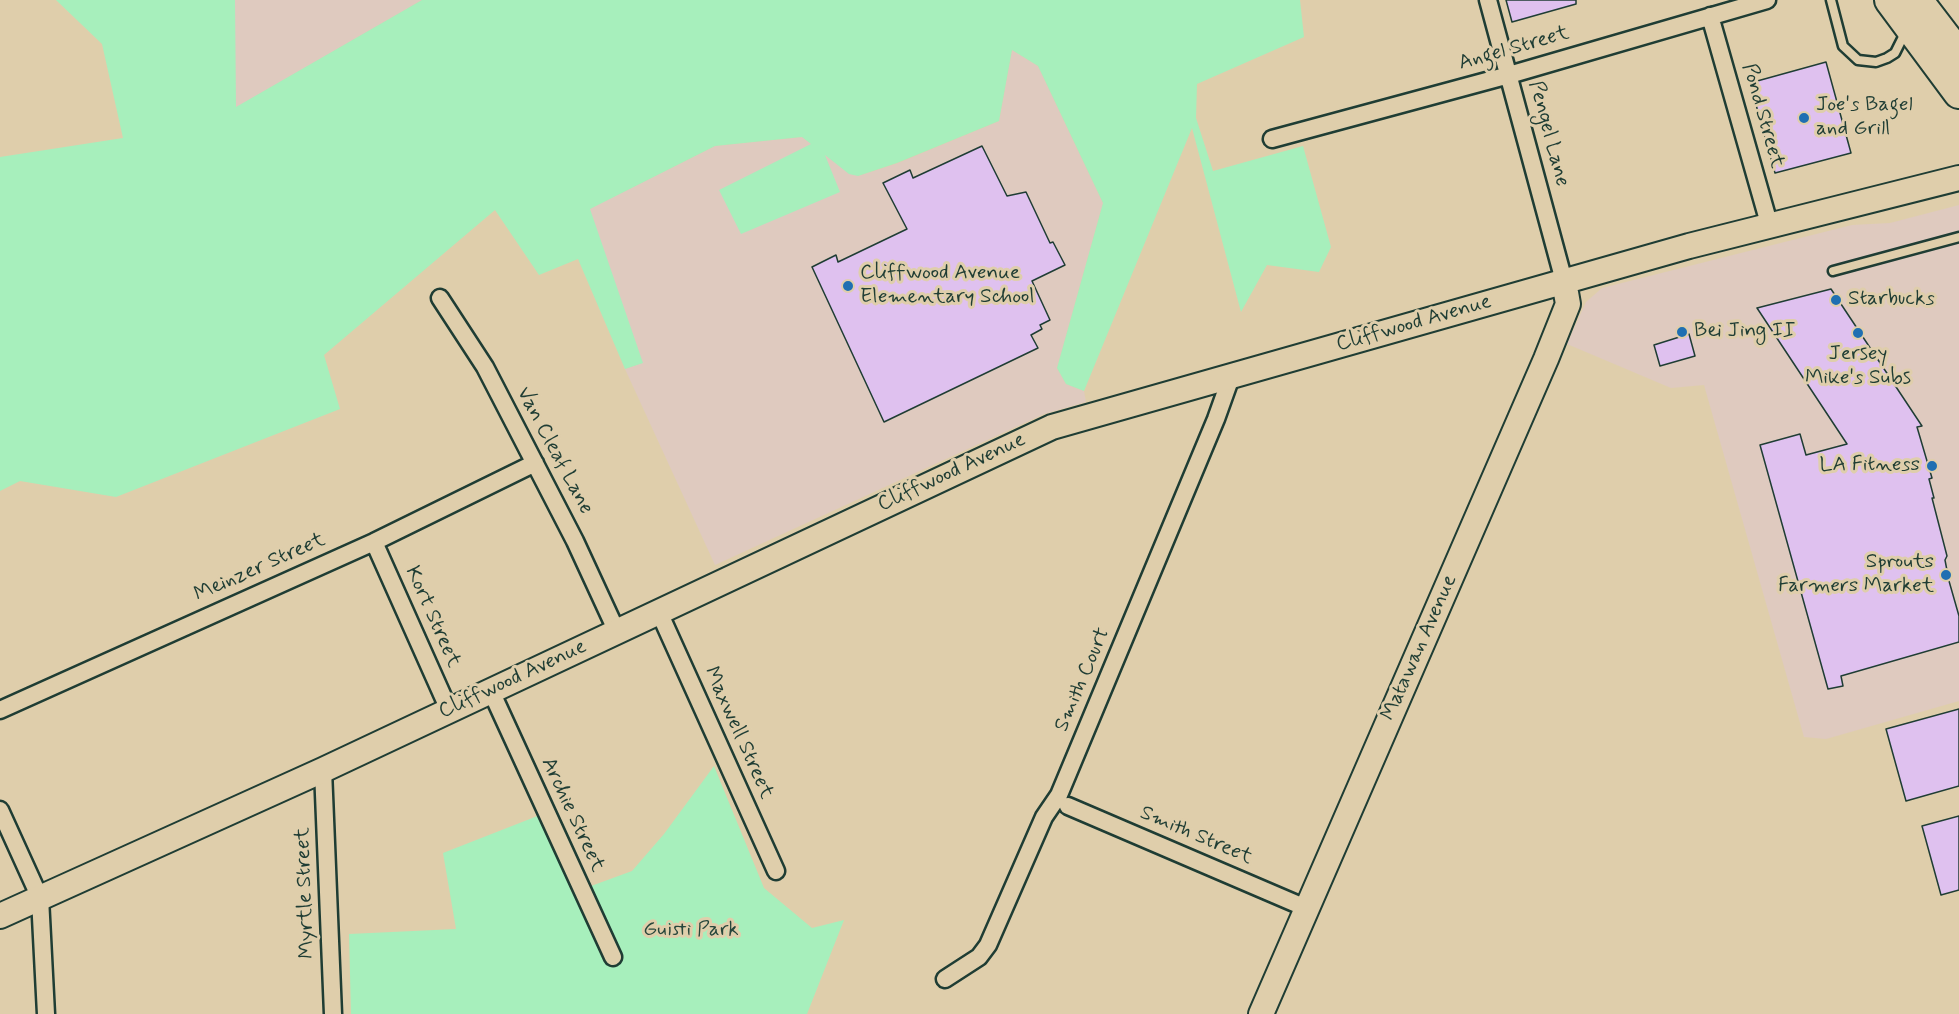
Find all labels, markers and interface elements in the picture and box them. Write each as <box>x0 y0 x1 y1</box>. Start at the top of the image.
street label: Angel Street <box>1456 21 1572 77</box>
street label: Pond Street <box>1735 61 1789 171</box>
street label: Pengel Lane <box>1522 78 1574 190</box>
place label: Joe's Bagel and Grill <box>1816 93 1913 143</box>
marker: Joe's Bagel and Grill <box>1797 111 1811 125</box>
place label: Cliffwood Avenue Elementary School <box>860 261 1035 311</box>
marker: Cliffwood Avenue Elementary School <box>841 279 855 293</box>
place label: Starbucks <box>1848 287 1935 313</box>
street label: Cliffwood Avenue <box>1334 290 1494 358</box>
marker: Starbucks <box>1829 293 1843 307</box>
place label: Bei Jing II <box>1694 319 1795 345</box>
marker: Bei Jing II <box>1675 325 1689 339</box>
marker: Jersey Mike's Subs <box>1851 326 1865 340</box>
place label: Jersey Mike's Subs <box>1805 342 1911 392</box>
street label: Van Cleaf Lane <box>510 383 598 519</box>
street label: Cliffwood Avenue <box>874 428 1030 518</box>
place label: LA Fitness <box>1820 453 1920 479</box>
marker: LA Fitness <box>1925 459 1939 473</box>
street label: Meinzer Street <box>191 528 329 608</box>
place label: Sprouts Farmers Market <box>1778 550 1934 600</box>
street label: Kort Street <box>398 562 466 672</box>
marker: Sprouts Farmers Market <box>1939 568 1953 582</box>
street label: Matawan Avenue <box>1377 571 1463 725</box>
street label: Smith Court <box>1050 624 1116 736</box>
street label: Cliffwood Avenue <box>435 635 591 725</box>
street label: Maxwell Street <box>698 663 778 803</box>
street label: Archie Street <box>535 754 609 876</box>
street label: Smith Street <box>1136 801 1256 871</box>
street label: Myrtle Street <box>291 827 321 959</box>
park label: Guisti Park <box>643 918 739 944</box>

